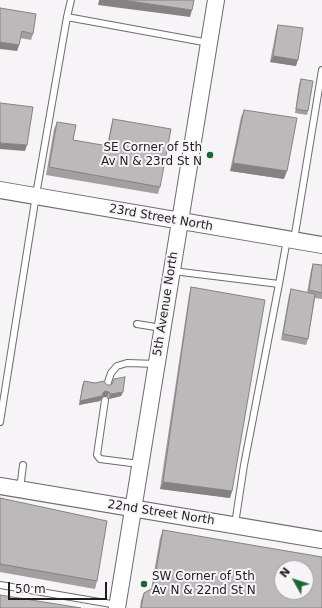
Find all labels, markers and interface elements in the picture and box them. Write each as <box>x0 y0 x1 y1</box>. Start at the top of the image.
place label: SE Corner of 5th Av N & 23rd St N <box>101 141 202 169</box>
marker: SE Corner of 5th Av N & 23rd St N <box>205 150 215 160</box>
street label: 23rd Street North <box>108 202 214 234</box>
street label: 5th Avenue North <box>151 251 181 357</box>
street label: 22nd Street North <box>106 497 216 529</box>
north arrow <box>274 560 314 600</box>
text: N <box>277 565 293 580</box>
place label: SW Corner of 5th Av N & 22nd St N <box>152 570 256 598</box>
scale bar <box>10 574 109 600</box>
marker: SW Corner of 5th Av N & 22nd St N <box>139 579 149 589</box>
text: 50 m <box>15 582 46 596</box>

